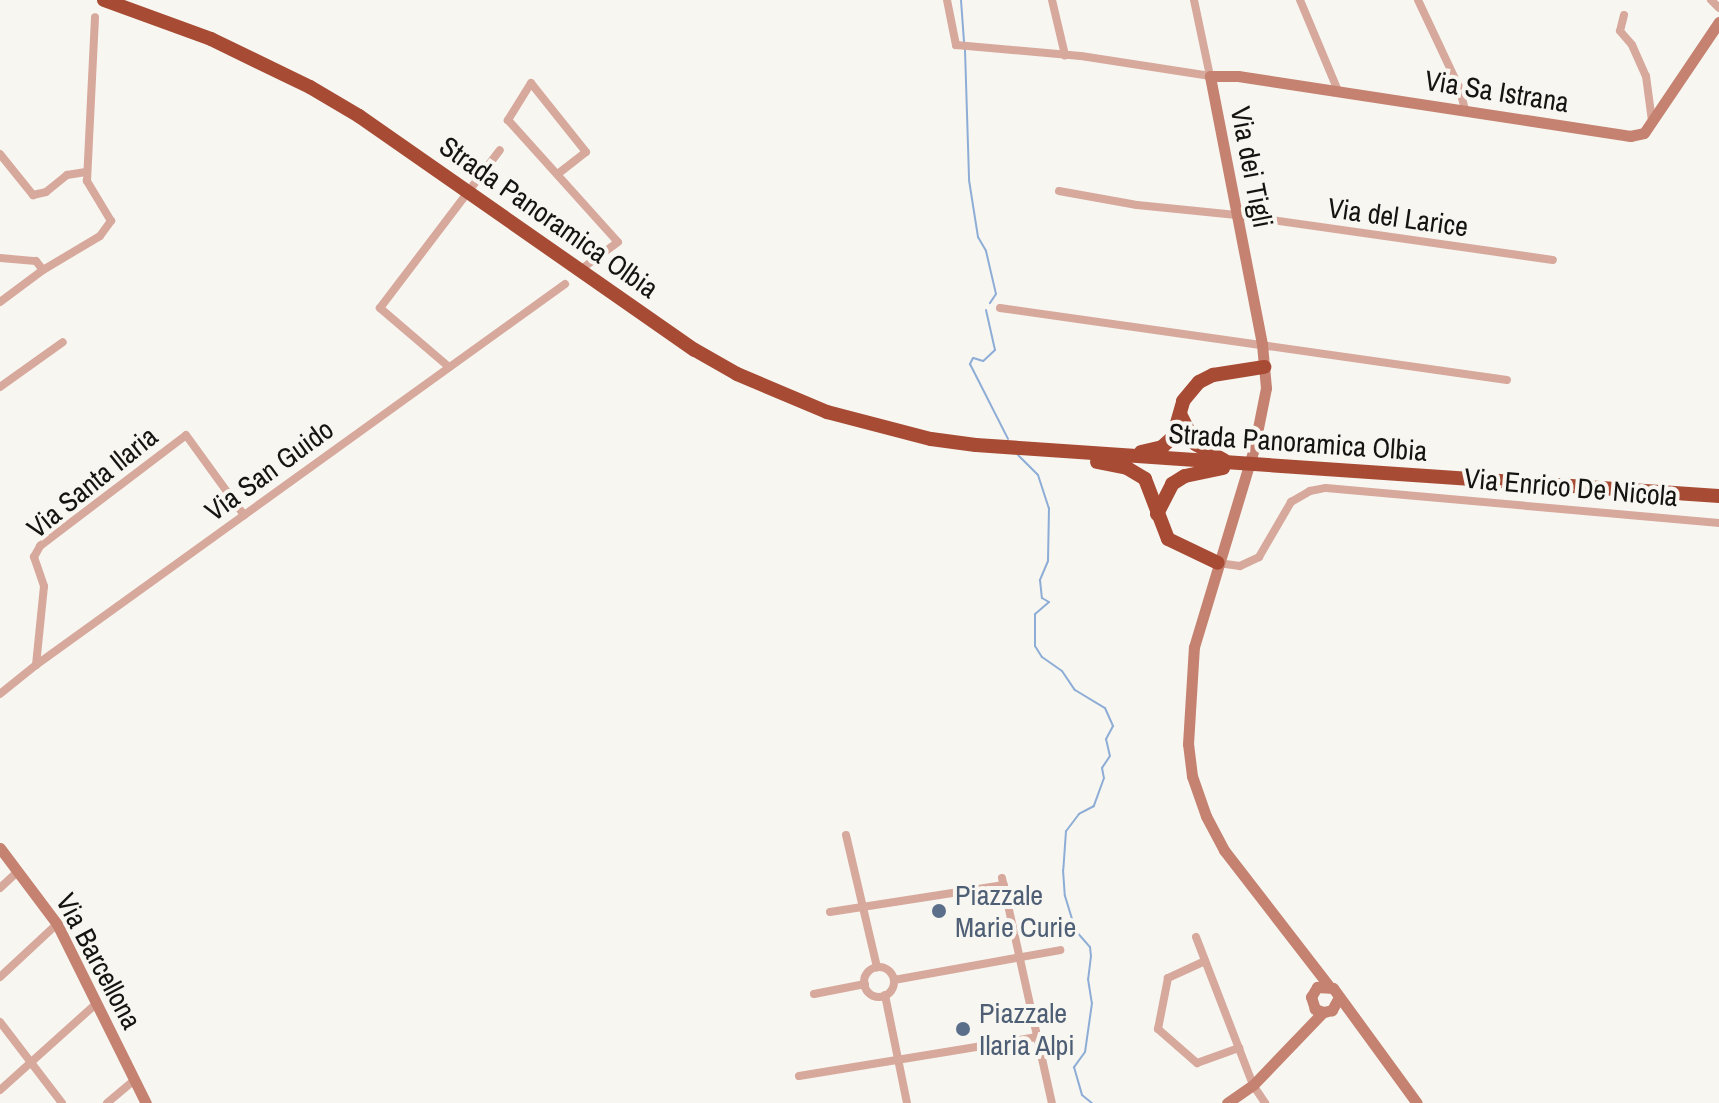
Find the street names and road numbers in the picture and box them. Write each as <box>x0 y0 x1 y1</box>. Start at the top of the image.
street label: Via Sa Istrana <box>1423 63 1571 119</box>
street label: Via dei Tigli <box>1224 103 1280 231</box>
street label: Strada Panoramica Olbia <box>433 129 665 305</box>
street label: Via del Larice <box>1326 191 1470 243</box>
street label: Via San Guido <box>198 412 340 528</box>
street label: Strada Panoramica Olbia <box>1168 416 1428 468</box>
street label: Via Santa Ilaria <box>20 419 164 545</box>
street label: Via Enrico De Nicola <box>1463 461 1679 513</box>
street label: Via Barcellona <box>49 887 149 1035</box>

